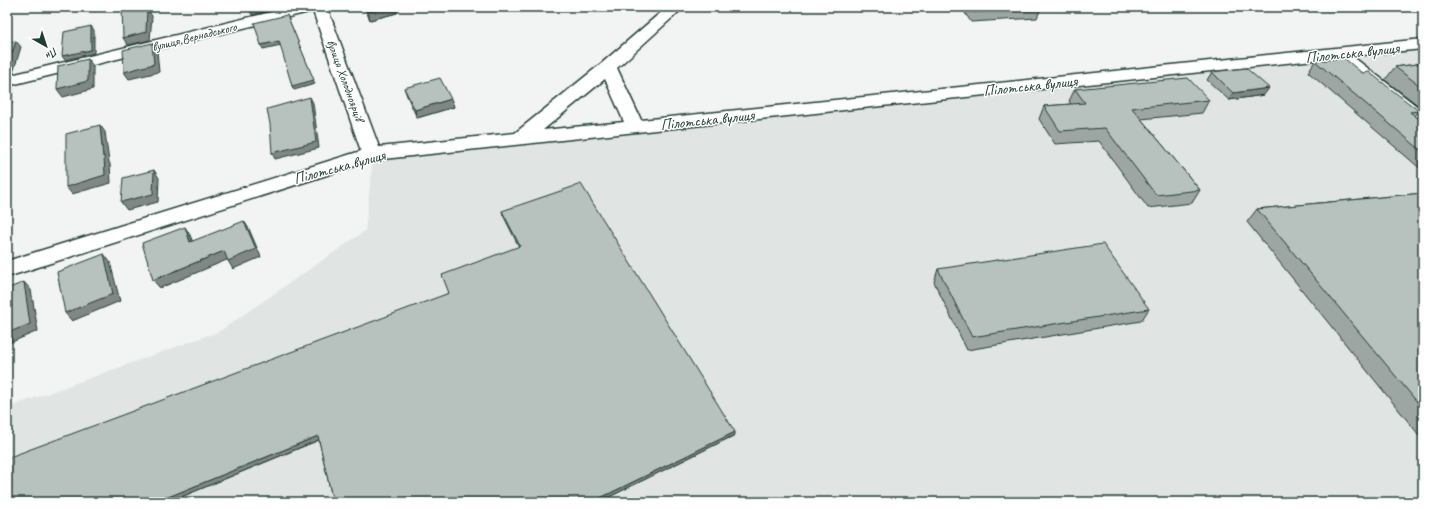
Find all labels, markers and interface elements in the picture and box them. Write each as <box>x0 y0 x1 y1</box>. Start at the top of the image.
street label: вулиця Вернадського <box>150 18 240 55</box>
north arrow <box>26 26 66 66</box>
street label: вулиця Холодноярців <box>323 37 368 126</box>
street label: Пілотська вулиця <box>1304 38 1401 68</box>
text: Пн <box>43 45 61 64</box>
street label: Пілотська вулиця <box>982 71 1079 101</box>
street label: Пілотська вулиця <box>659 105 756 135</box>
street label: Пілотська вулиця <box>291 145 388 189</box>

